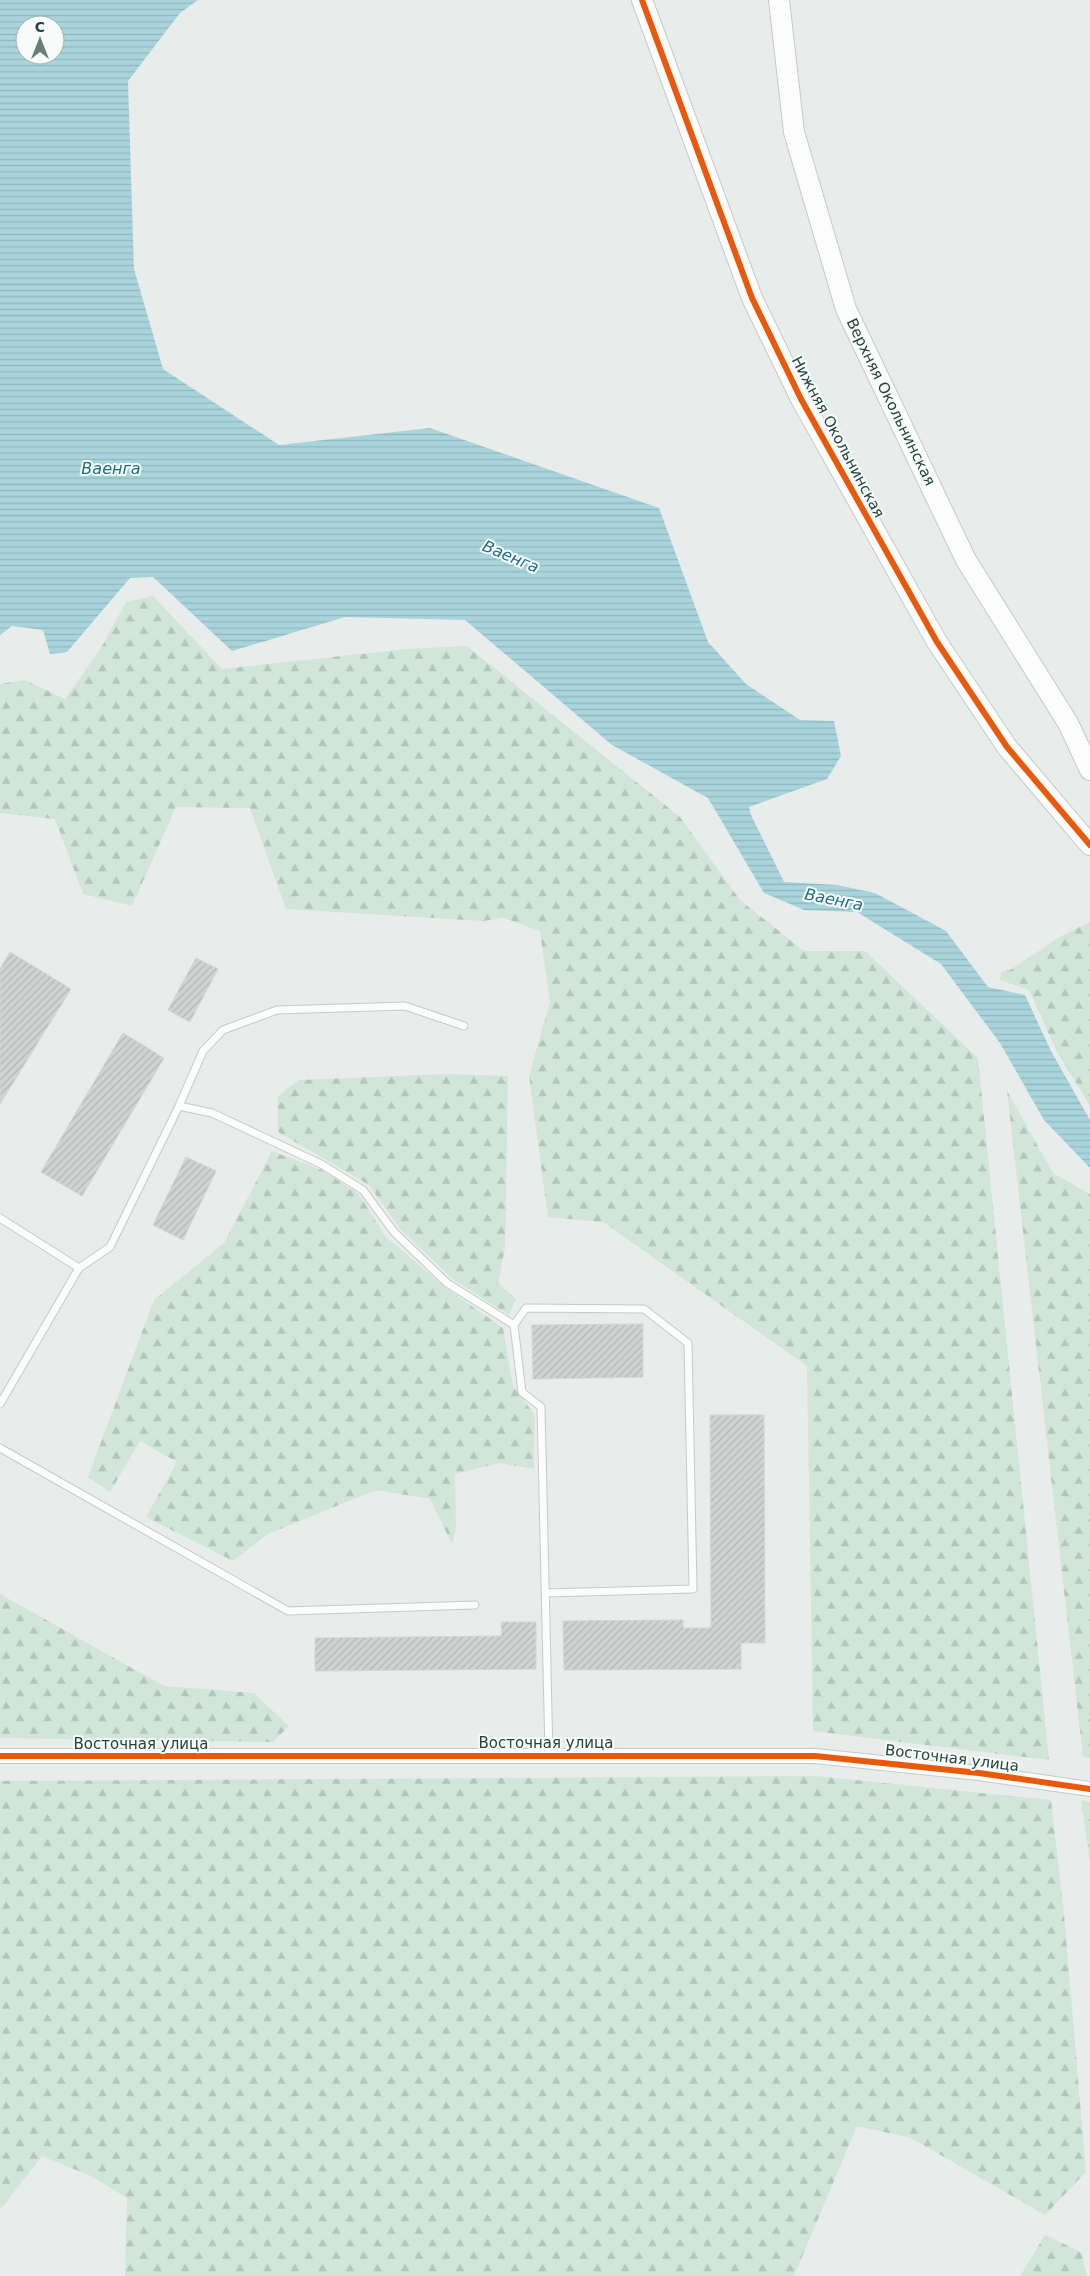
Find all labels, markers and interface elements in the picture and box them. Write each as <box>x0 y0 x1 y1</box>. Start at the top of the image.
north arrow <box>15 15 65 65</box>
text: С <box>35 19 45 35</box>
street label: Верхняя Окольнинская <box>843 315 939 489</box>
street label: Нижняя Окольнинская <box>788 353 888 521</box>
water label: Ваенга <box>81 459 141 478</box>
water label: Ваенга <box>480 536 542 577</box>
water label: Ваенга <box>803 885 865 914</box>
street label: Восточная улица <box>479 1734 613 1752</box>
street label: Восточная улица <box>74 1735 208 1753</box>
street label: Восточная улица <box>884 1741 1020 1775</box>

